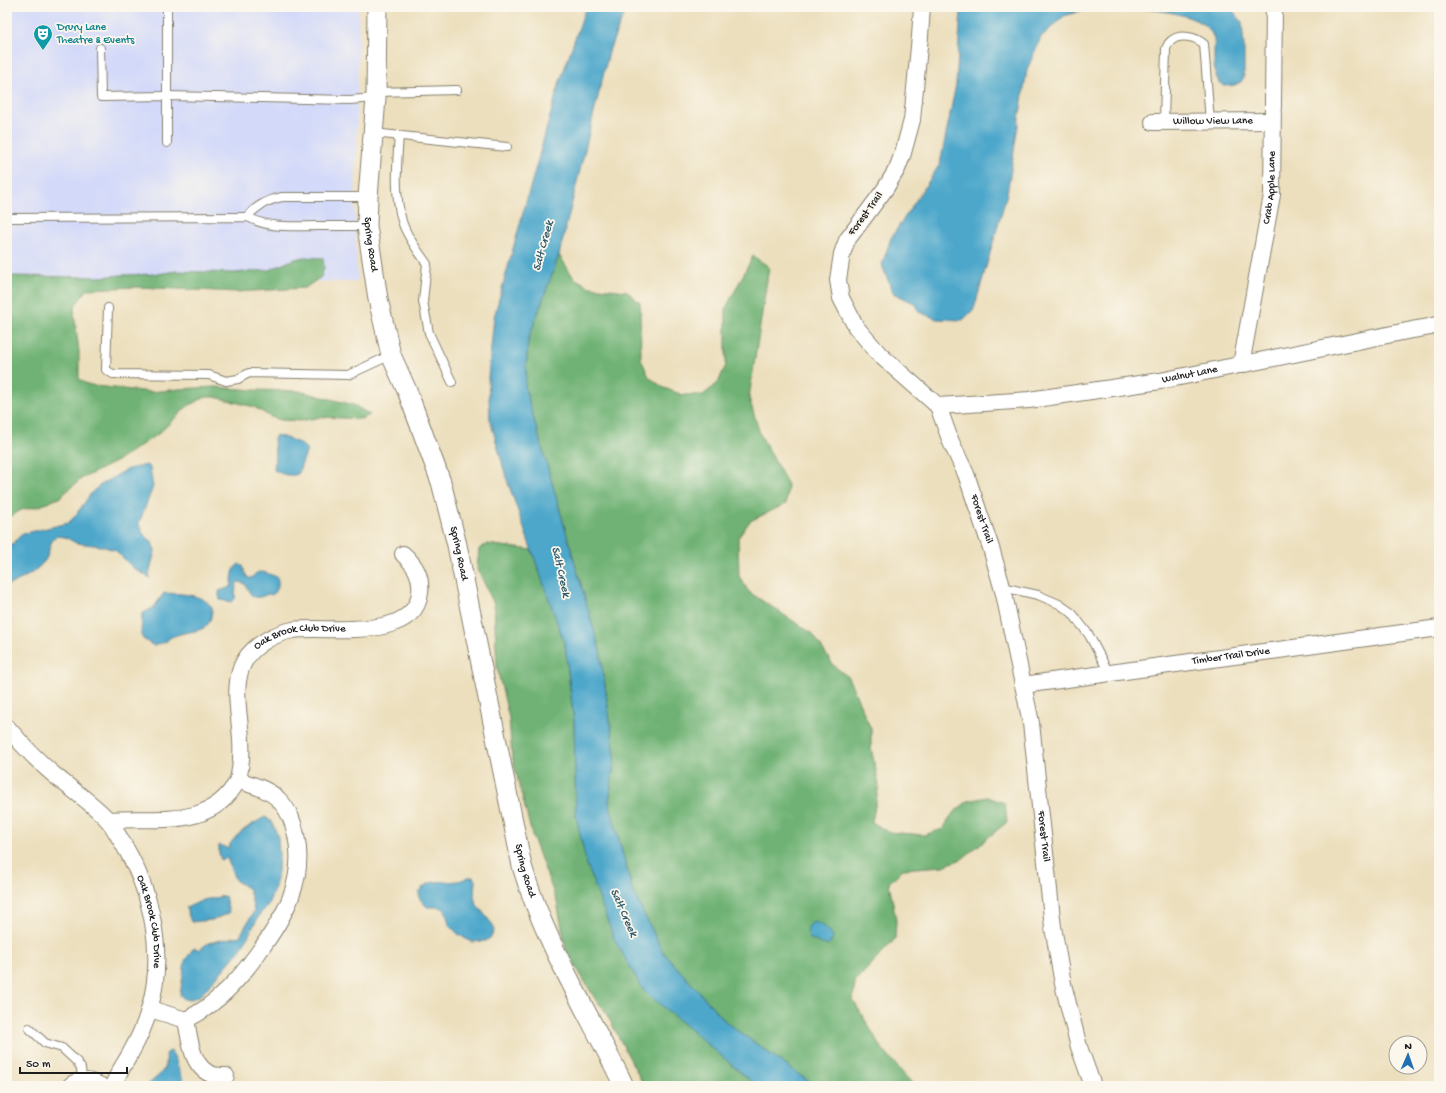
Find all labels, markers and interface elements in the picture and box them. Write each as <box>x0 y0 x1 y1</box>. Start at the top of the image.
place label: Drury Lane Theatre & Events <box>56 22 135 47</box>
theatre icon: Drury Lane Theatre & Events <box>32 23 54 51</box>
street label: Willow View Lane <box>1173 115 1253 128</box>
street label: Crab Apple Lane <box>1261 151 1278 225</box>
street label: Forest Trail <box>846 189 886 239</box>
street label: Spring Road <box>361 217 380 274</box>
water label: Salt Creek <box>531 218 558 272</box>
street label: Walnut Lane <box>1161 363 1219 386</box>
street label: Forest Trail <box>967 492 995 546</box>
street label: Spring Road <box>447 525 470 583</box>
water label: Salt Creek <box>547 546 573 600</box>
street label: Oak Brook Club Drive <box>252 623 346 653</box>
street label: Timber Trail Drive <box>1191 645 1271 668</box>
street label: Forest Trail <box>1034 809 1052 863</box>
street label: Spring Road <box>512 843 539 901</box>
street label: Oak Brook Club Drive <box>134 874 162 969</box>
water label: Salt Creek <box>606 887 640 941</box>
north arrow <box>1388 1035 1428 1075</box>
text: N <box>1404 1041 1412 1053</box>
scale bar <box>20 1049 127 1075</box>
text: 50 m <box>26 1058 51 1072</box>

